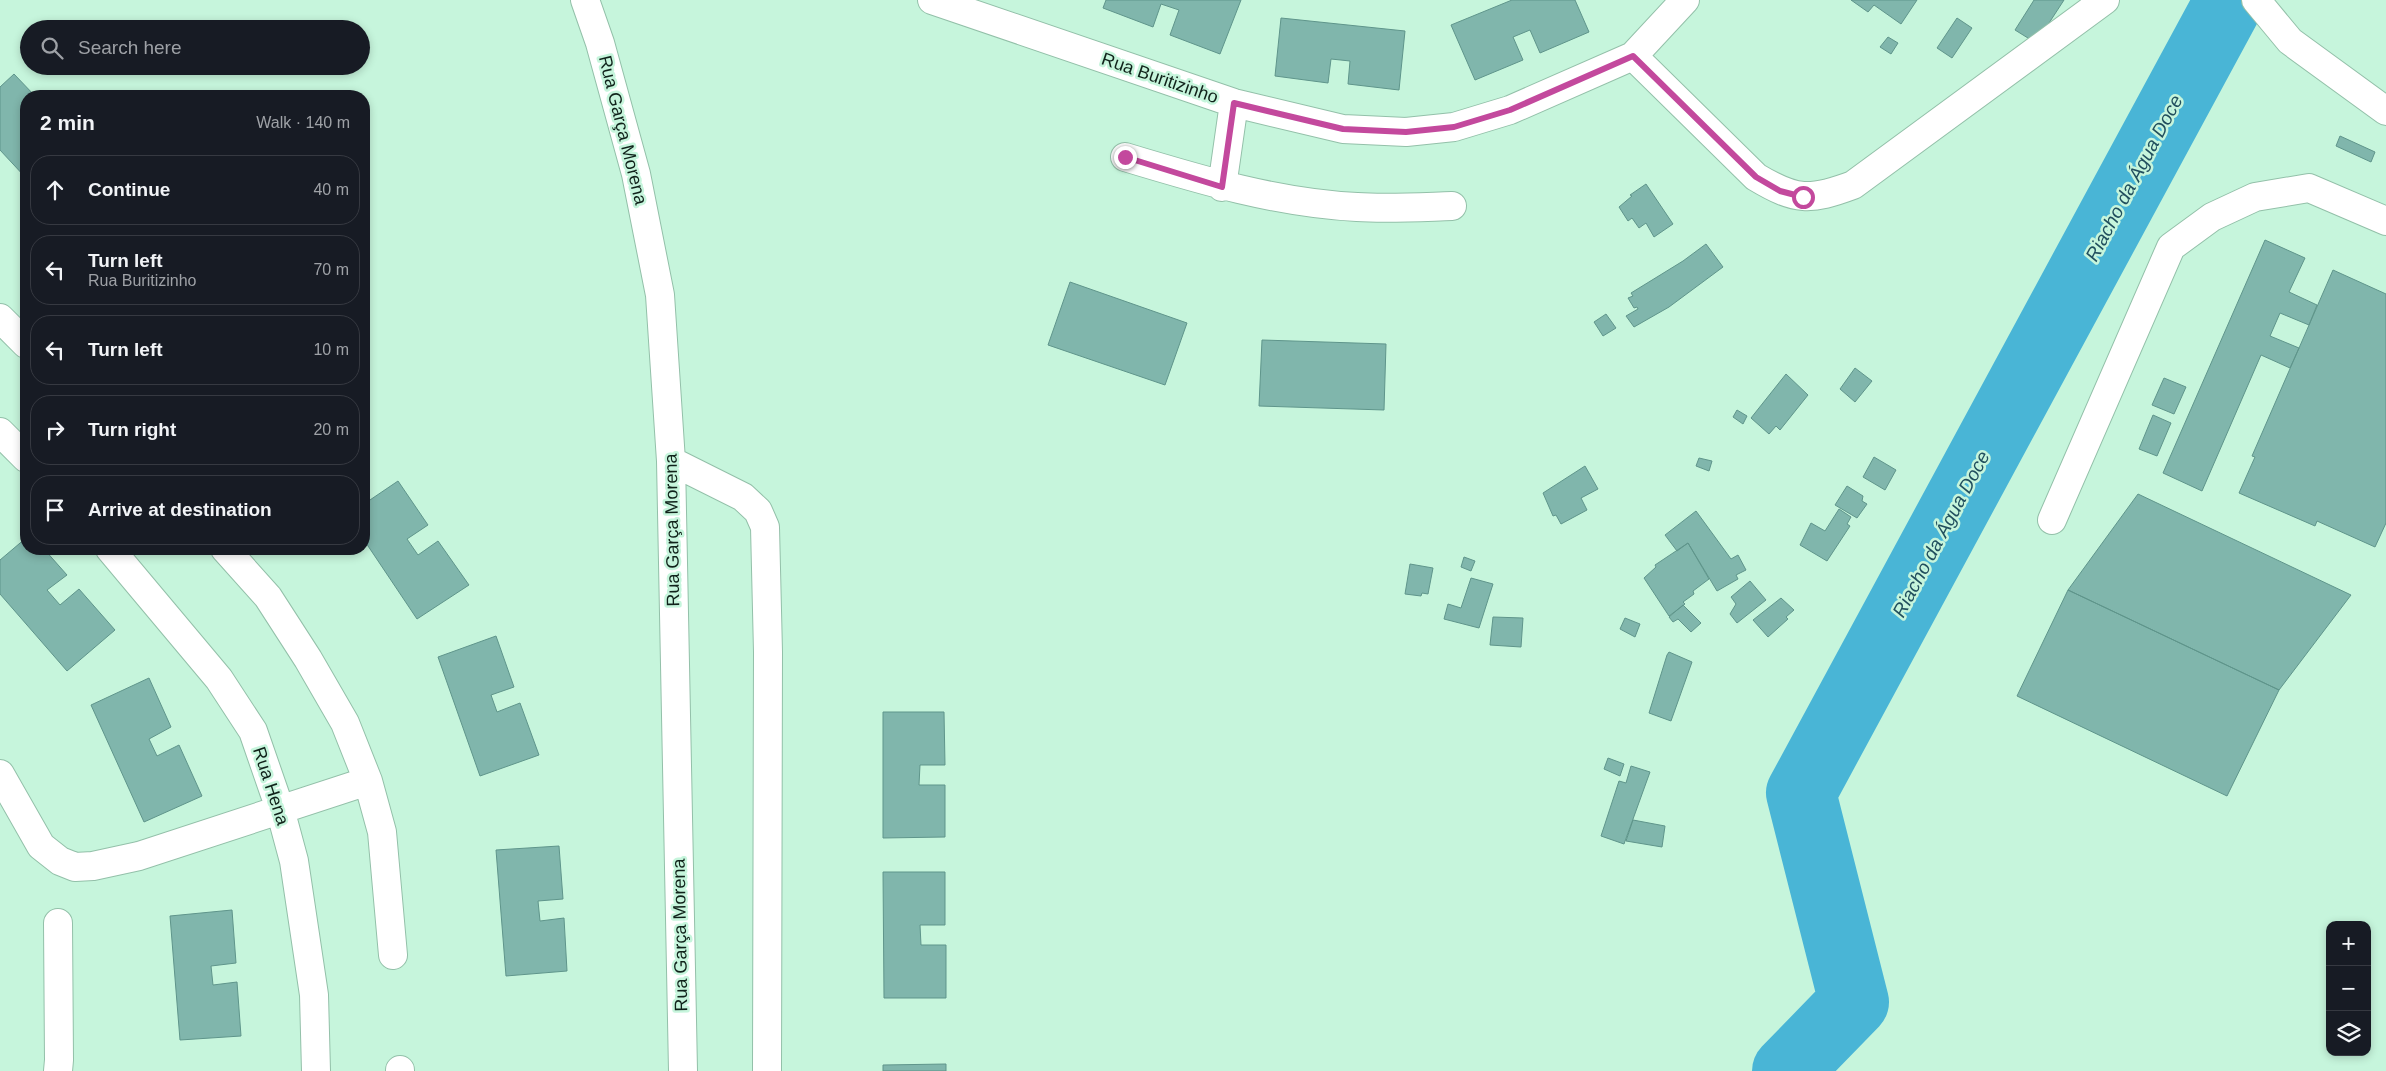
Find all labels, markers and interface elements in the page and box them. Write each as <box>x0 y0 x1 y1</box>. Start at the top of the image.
search box <box>20 20 370 75</box>
icon: search <box>38 34 66 62</box>
text: Search here <box>78 37 182 58</box>
street label: Rua Buritizinho <box>1099 49 1221 107</box>
street label: Rua Garça Morena <box>595 53 651 208</box>
water label: Riacho da Água Doce <box>2081 91 2187 265</box>
text: 2 min <box>40 111 95 134</box>
text: Walk · 140 m <box>256 114 350 131</box>
route end <box>1114 146 1137 169</box>
icon: ahead <box>41 176 69 204</box>
text: Continue <box>88 179 170 200</box>
text: 40 m <box>313 181 349 198</box>
route start <box>1792 186 1815 209</box>
text: Turn left <box>88 250 163 271</box>
icon: left <box>41 256 69 284</box>
text: 70 m <box>313 261 349 278</box>
text: Rua Buritizinho <box>88 272 197 289</box>
icon: left <box>41 336 69 364</box>
text: Turn left <box>88 339 163 360</box>
text: 10 m <box>313 341 349 358</box>
icon: right <box>41 416 69 444</box>
text: Turn right <box>88 419 176 440</box>
text: 20 m <box>313 421 349 438</box>
water label: Riacho da Água Doce <box>1888 447 1994 621</box>
street label: Rua Garça Morena <box>661 452 683 607</box>
icon: arrive <box>41 496 69 524</box>
text: Arrive at destination <box>88 499 272 520</box>
street label: Rua Hena <box>249 744 293 829</box>
street label: Rua Garça Morena <box>669 857 691 1012</box>
map controls <box>2326 921 2371 1056</box>
button: + <box>2326 921 2371 966</box>
button: − <box>2326 966 2371 1011</box>
button: layers <box>2326 1011 2371 1056</box>

